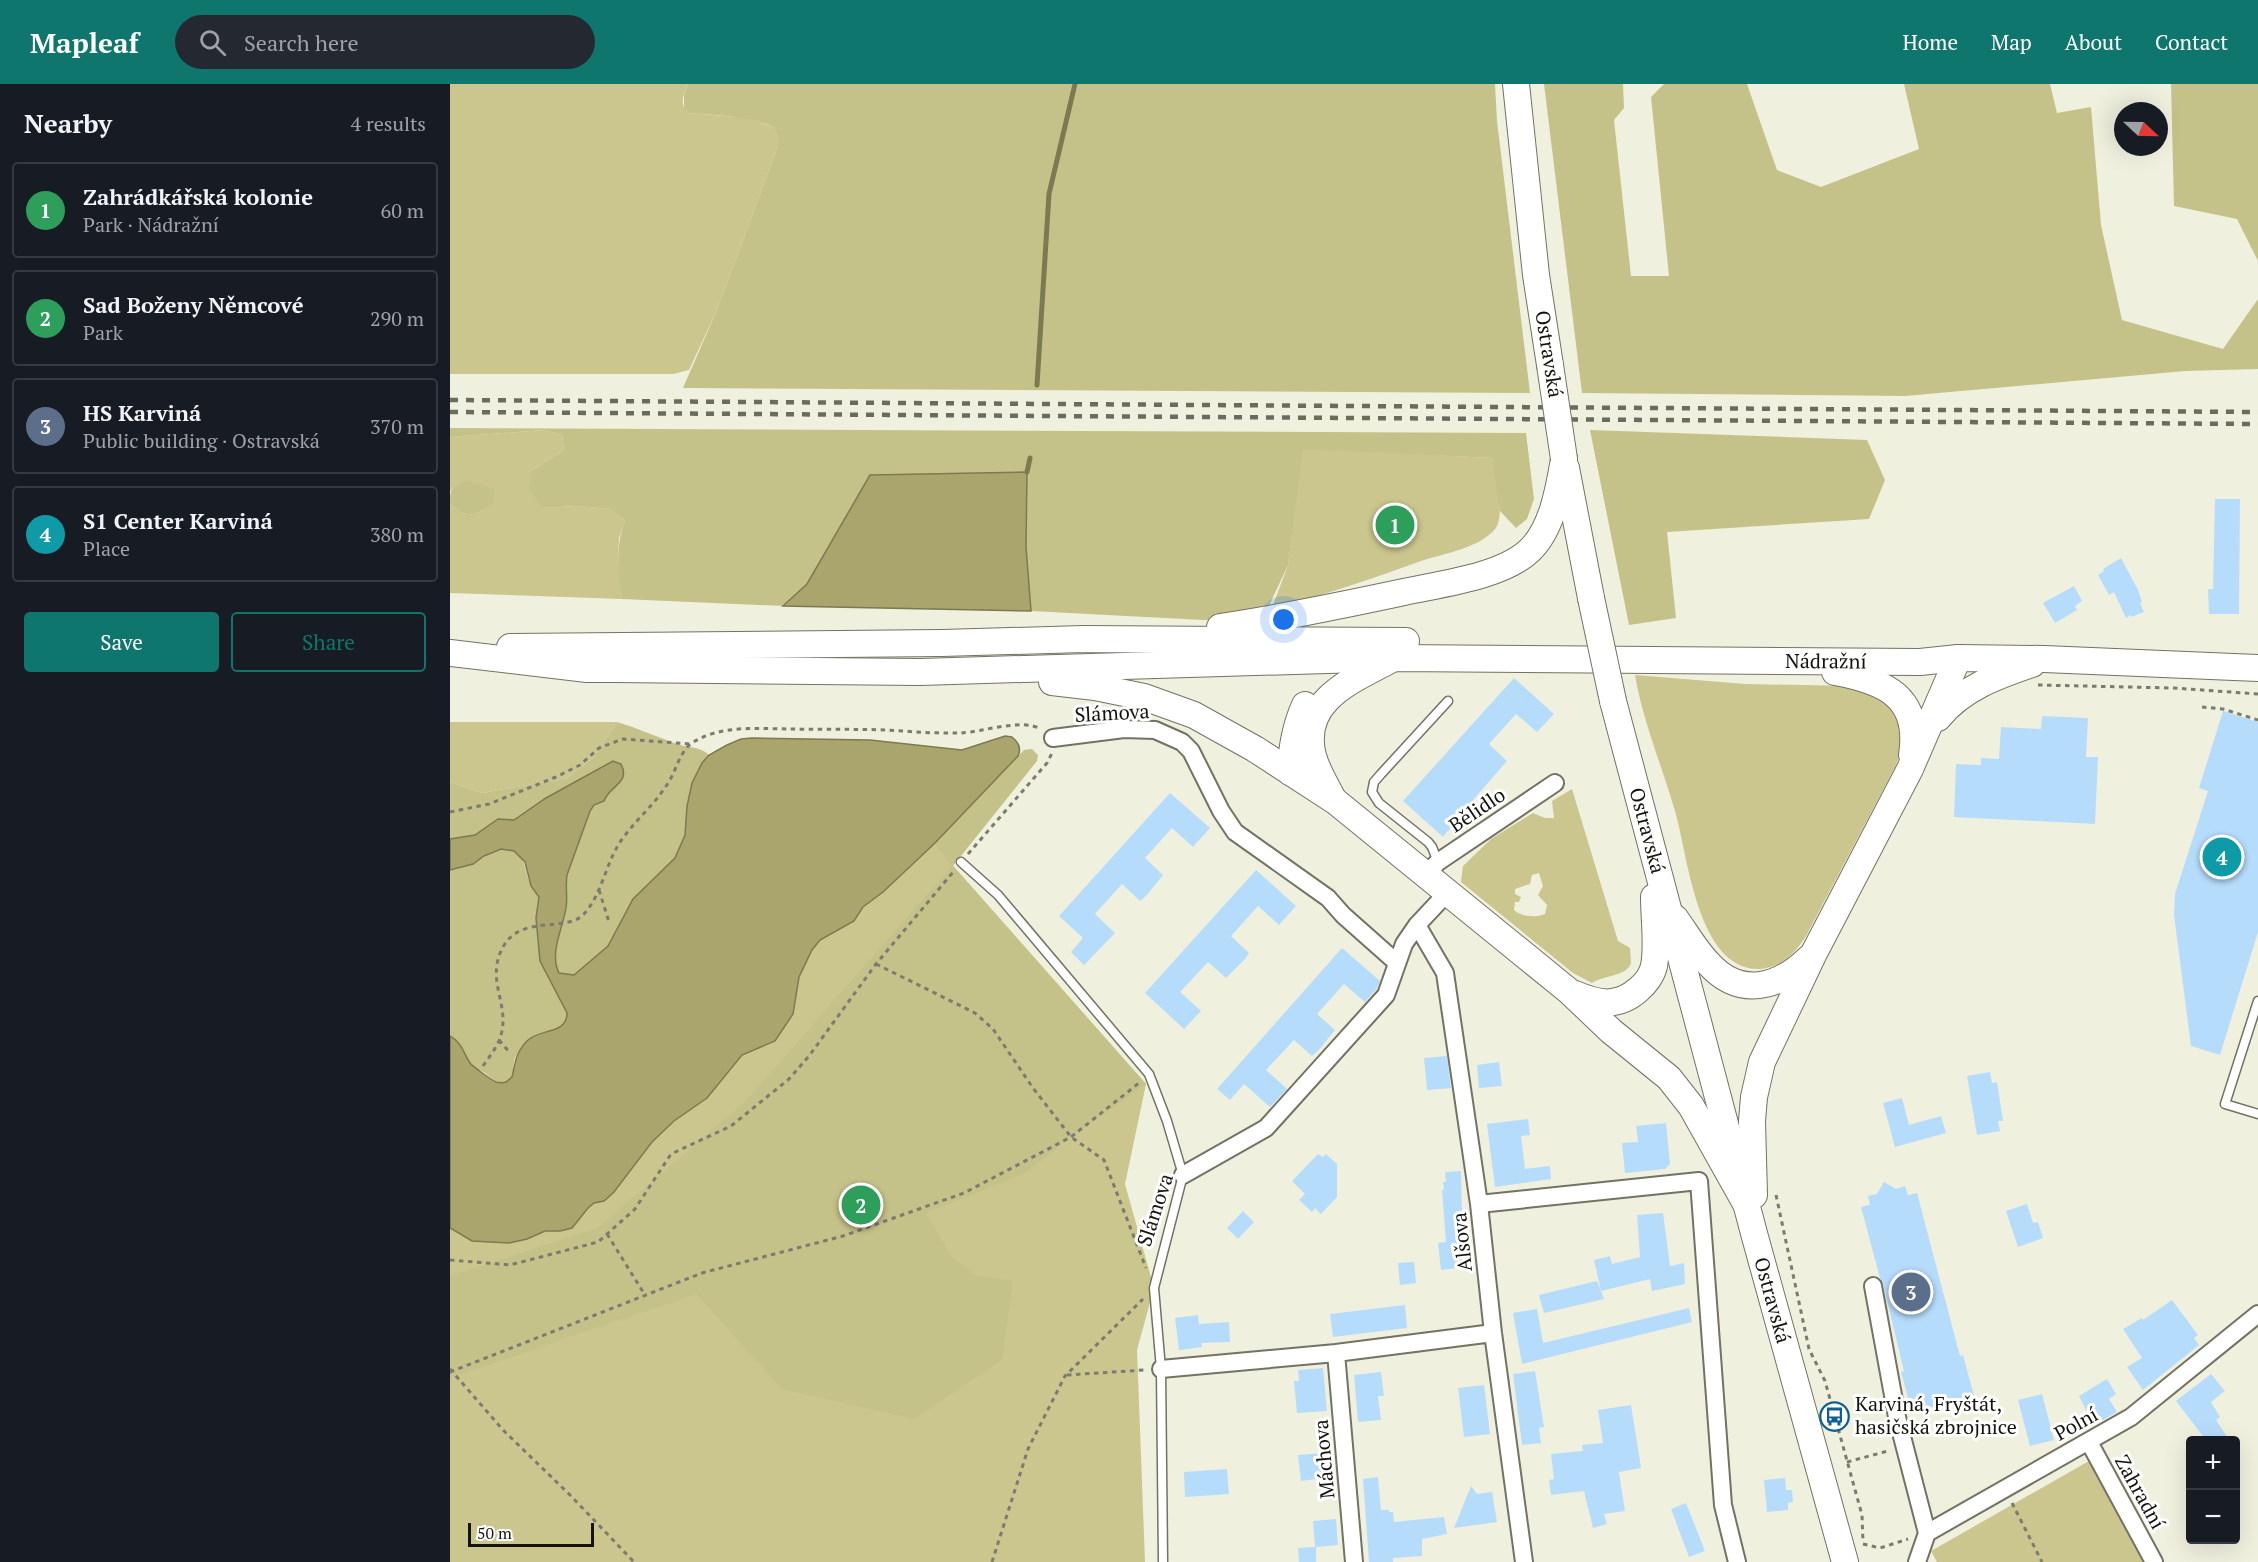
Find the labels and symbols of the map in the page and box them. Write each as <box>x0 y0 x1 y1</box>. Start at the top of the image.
north arrow <box>2114 102 2168 156</box>
street label: Ostravská <box>1529 308 1570 399</box>
pin: 1 <box>1376 502 1414 548</box>
your location <box>1269 605 1298 634</box>
street label: Nádražní <box>1785 647 1867 675</box>
street label: Slámova <box>1074 697 1150 728</box>
street label: Bělidlo <box>1443 781 1510 838</box>
street label: Ostravská <box>1623 784 1672 876</box>
pin: 4 <box>2202 834 2242 880</box>
street label: Slámova <box>1130 1170 1179 1250</box>
pin: 2 <box>842 1182 880 1228</box>
street label: Alšova <box>1445 1211 1478 1273</box>
street label: Ostravská <box>1748 1254 1798 1346</box>
pin: 3 <box>1892 1270 1930 1314</box>
place label: Karviná, Fryštát, hasičská zbrojnice <box>1855 1390 2017 1440</box>
bus stop icon: Karviná, Fryštát, hasičská zbrojnice <box>1818 1400 1850 1432</box>
street label: Polní <box>2049 1401 2103 1447</box>
street label: Máchova <box>1307 1418 1340 1500</box>
street label: Zahradní <box>2109 1450 2172 1534</box>
scale bar <box>468 1520 594 1548</box>

